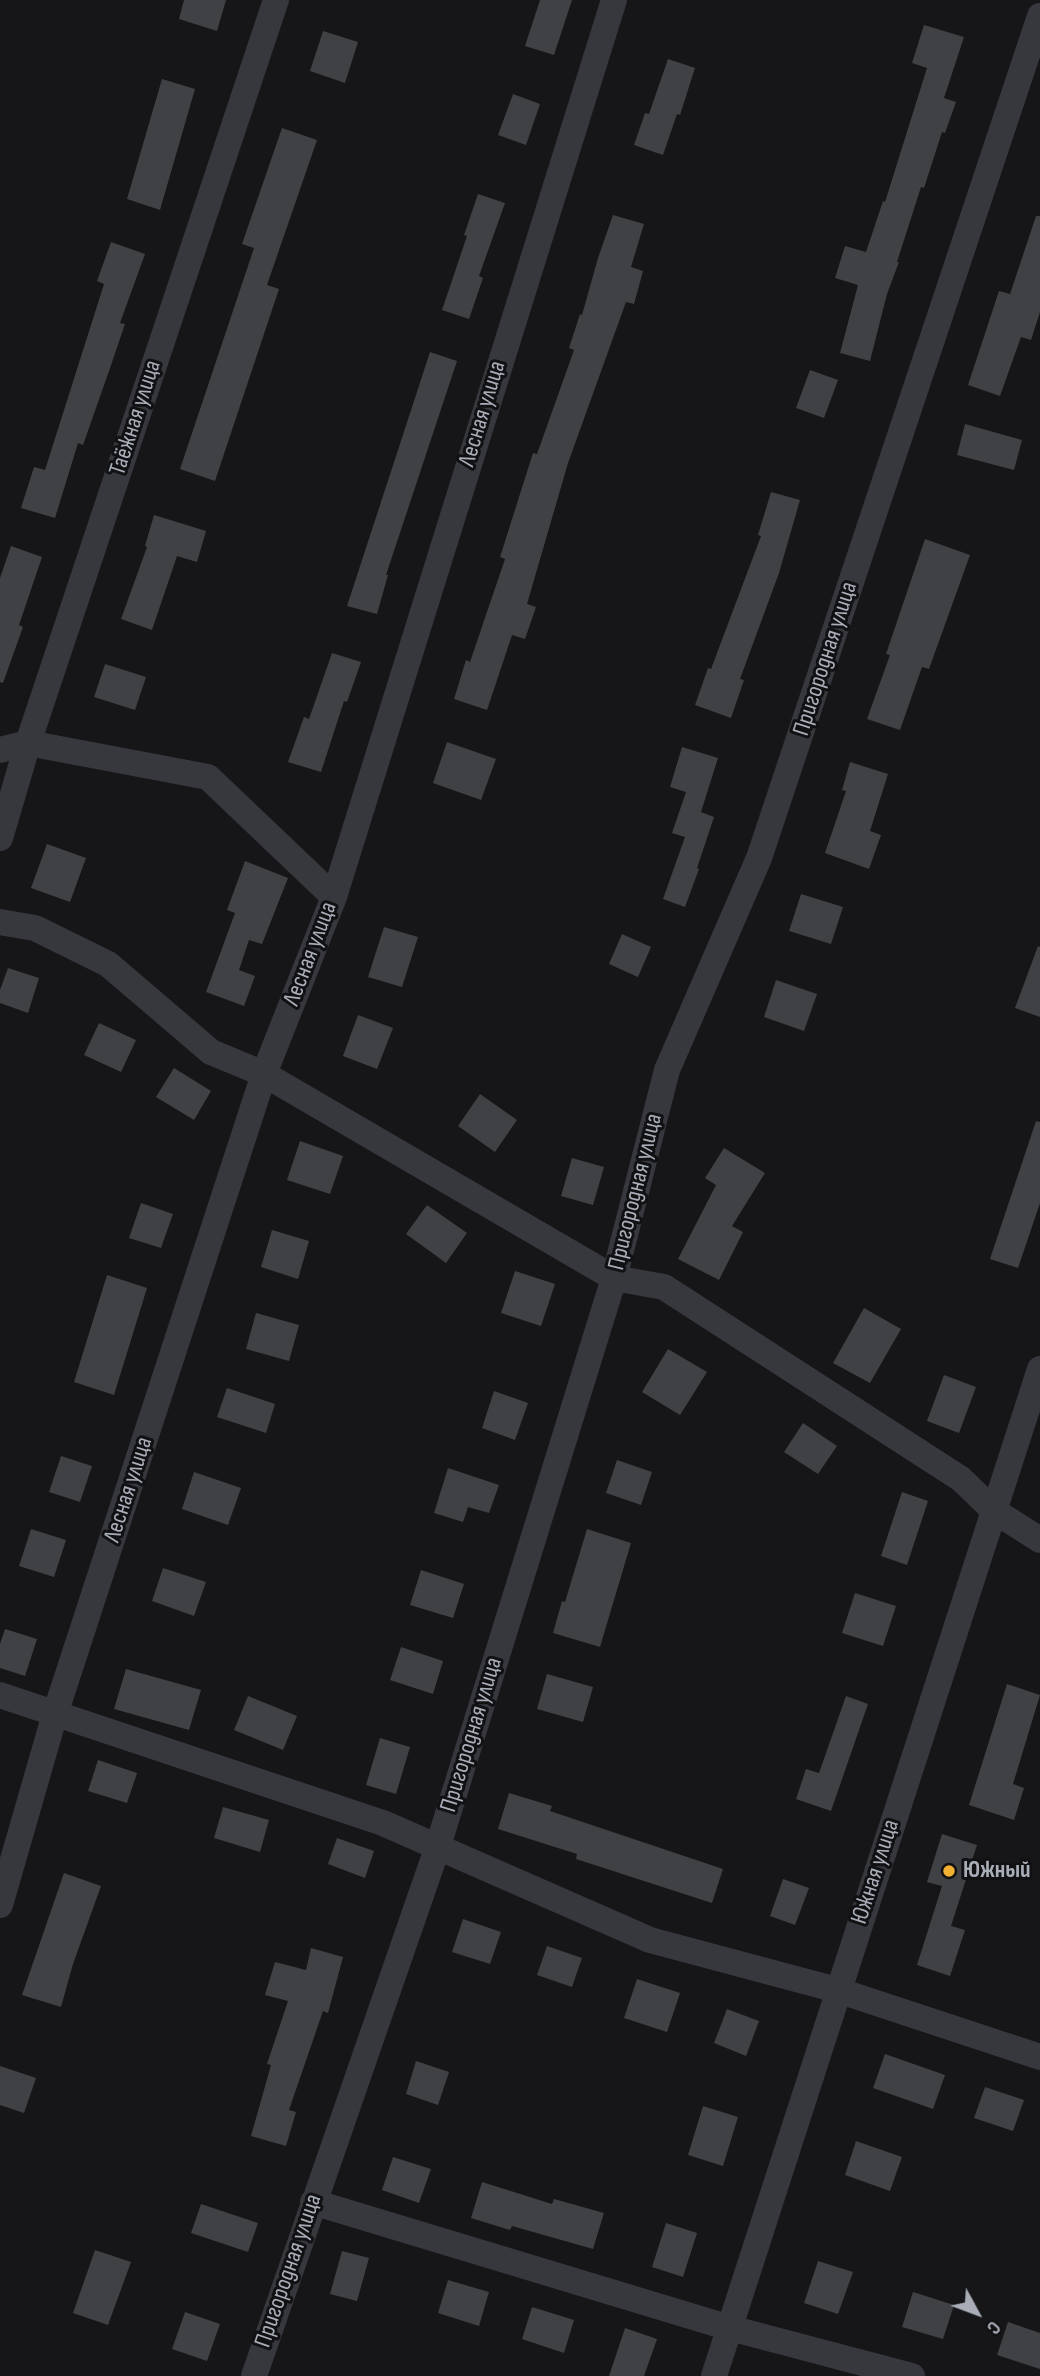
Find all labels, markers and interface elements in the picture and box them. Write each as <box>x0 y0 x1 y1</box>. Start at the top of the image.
street label: Таёжная улица <box>104 357 168 479</box>
street label: Лесная улица <box>453 358 513 470</box>
street label: Пригородная улица <box>788 578 864 740</box>
street label: Лесная улица <box>278 898 344 1010</box>
street label: Пригородная улица <box>603 1111 669 1273</box>
street label: Лесная улица <box>98 1434 160 1546</box>
street label: Пригородная улица <box>435 1654 509 1816</box>
street label: Южная улица <box>846 1816 906 1928</box>
place label: Южный <box>963 1857 1030 1885</box>
marker: Южный <box>941 1863 957 1879</box>
street label: Пригородная улица <box>249 2191 329 2351</box>
north arrow <box>942 2278 1012 2348</box>
text: С <box>981 2316 1005 2338</box>

